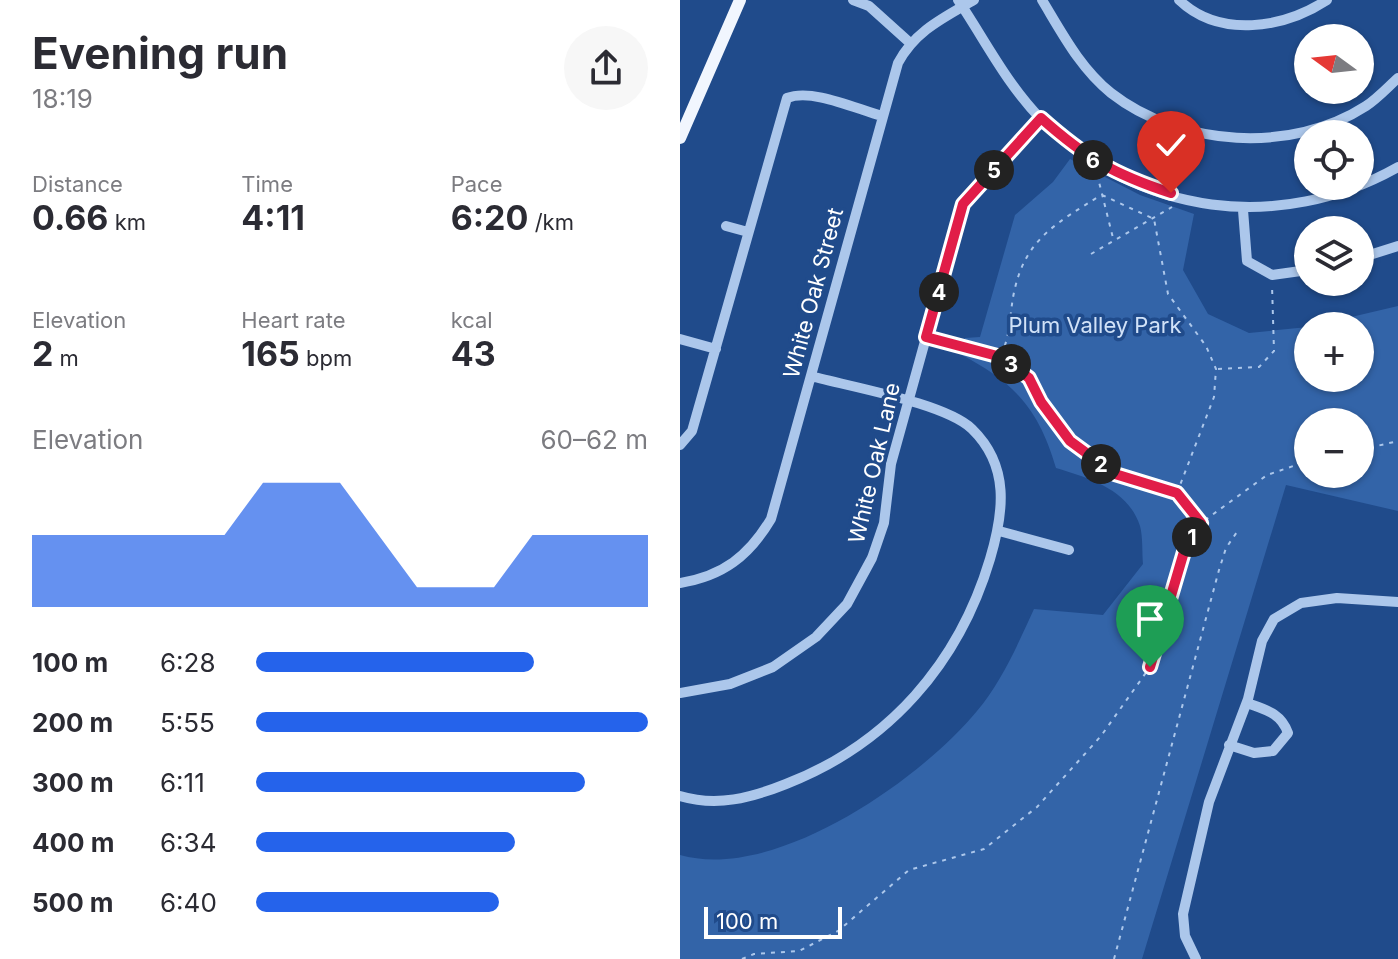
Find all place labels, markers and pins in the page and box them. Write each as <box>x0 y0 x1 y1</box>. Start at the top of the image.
pin <box>1137 111 1205 193</box>
pin: 6 <box>1073 140 1113 180</box>
pin: 5 <box>974 150 1014 190</box>
pin: 4 <box>919 272 959 312</box>
pin: 3 <box>991 344 1031 384</box>
pin: 2 <box>1081 444 1121 484</box>
pin: 1 <box>1172 517 1212 557</box>
pin <box>1116 585 1184 667</box>

